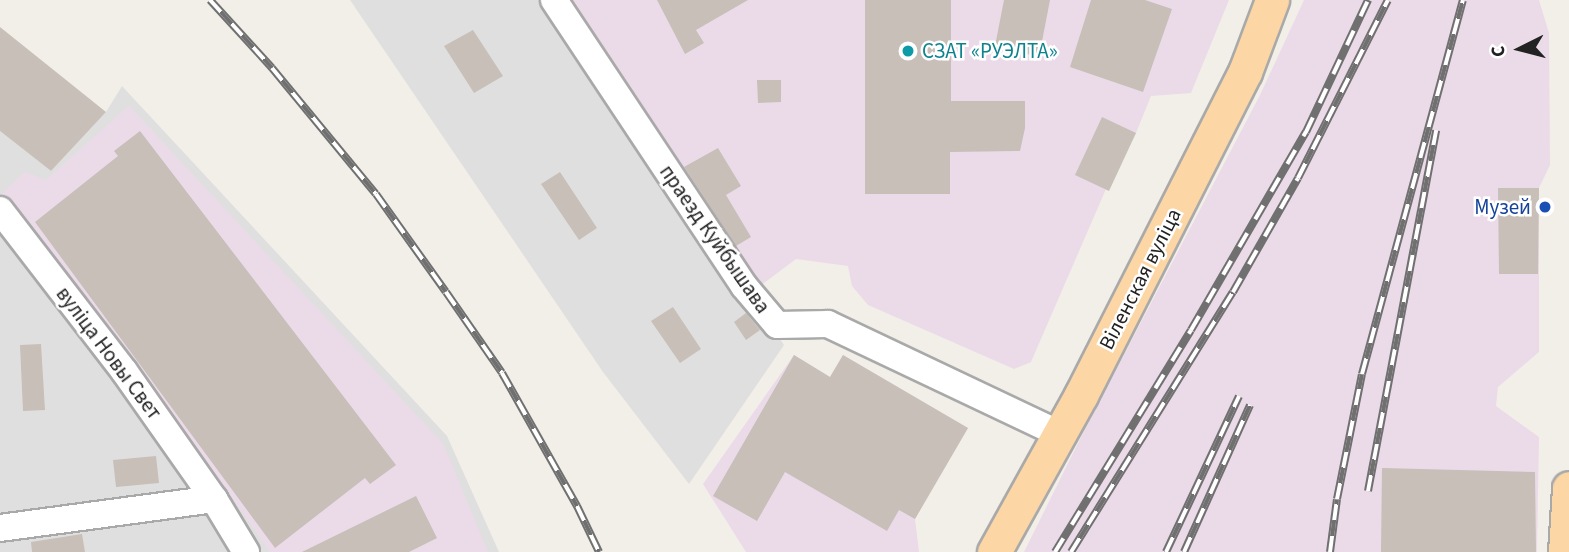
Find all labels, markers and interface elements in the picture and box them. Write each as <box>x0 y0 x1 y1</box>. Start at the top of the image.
north arrow <box>1485 14 1555 84</box>
place label: СЗАТ «РУЭЛТА» <box>922 38 1058 64</box>
marker: СЗАТ «РУЭЛТА» <box>900 43 916 59</box>
text: С <box>1485 44 1513 58</box>
street label: праезд Куйбышава <box>654 160 776 318</box>
place label: Музей <box>1474 194 1531 220</box>
marker: Музей <box>1537 199 1553 215</box>
street label: Віленская вуліца <box>1094 204 1186 354</box>
street label: вуліца Новы Свет <box>51 282 167 424</box>

